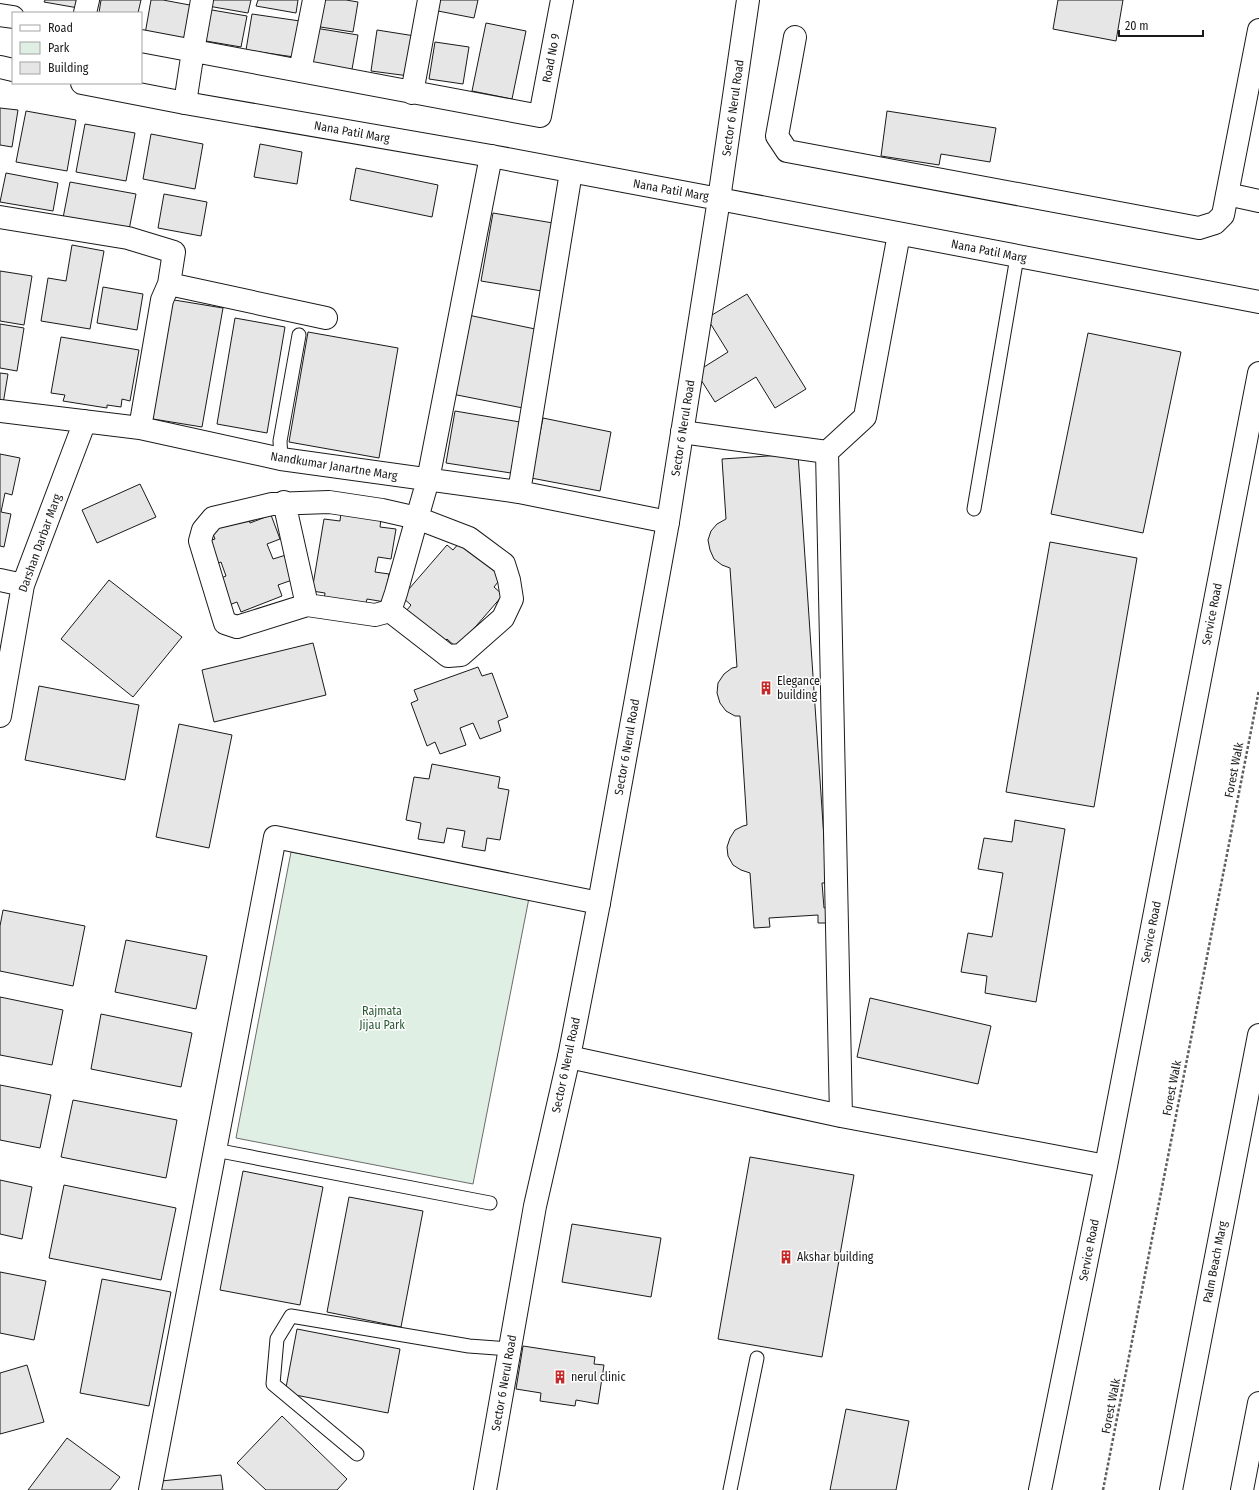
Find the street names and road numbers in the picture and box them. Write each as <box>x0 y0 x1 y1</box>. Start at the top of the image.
street label: Road No 9 <box>539 32 563 84</box>
street label: Sector 6 Nerul Road <box>719 59 747 157</box>
street label: Nana Patil Marg <box>313 118 391 146</box>
street label: Nana Patil Marg <box>632 176 710 204</box>
street label: Nana Patil Marg <box>950 237 1028 265</box>
street label: Sector 6 Nerul Road <box>668 379 698 477</box>
street label: Nandkumar Janartne Marg <box>269 449 399 483</box>
street label: Darshan Darbar Marg <box>16 492 64 594</box>
street label: Service Road <box>1199 582 1225 646</box>
street label: Sector 6 Nerul Road <box>612 698 642 796</box>
street label: Forest Walk <box>1222 741 1246 799</box>
street label: Service Road <box>1138 900 1164 964</box>
street label: Sector 6 Nerul Road <box>549 1016 583 1114</box>
street label: Forest Walk <box>1160 1059 1184 1117</box>
street label: Service Road <box>1076 1218 1102 1282</box>
street label: Palm Beach Marg <box>1200 1219 1230 1304</box>
street label: Sector 6 Nerul Road <box>489 1334 519 1432</box>
street label: Forest Walk <box>1099 1377 1123 1435</box>

